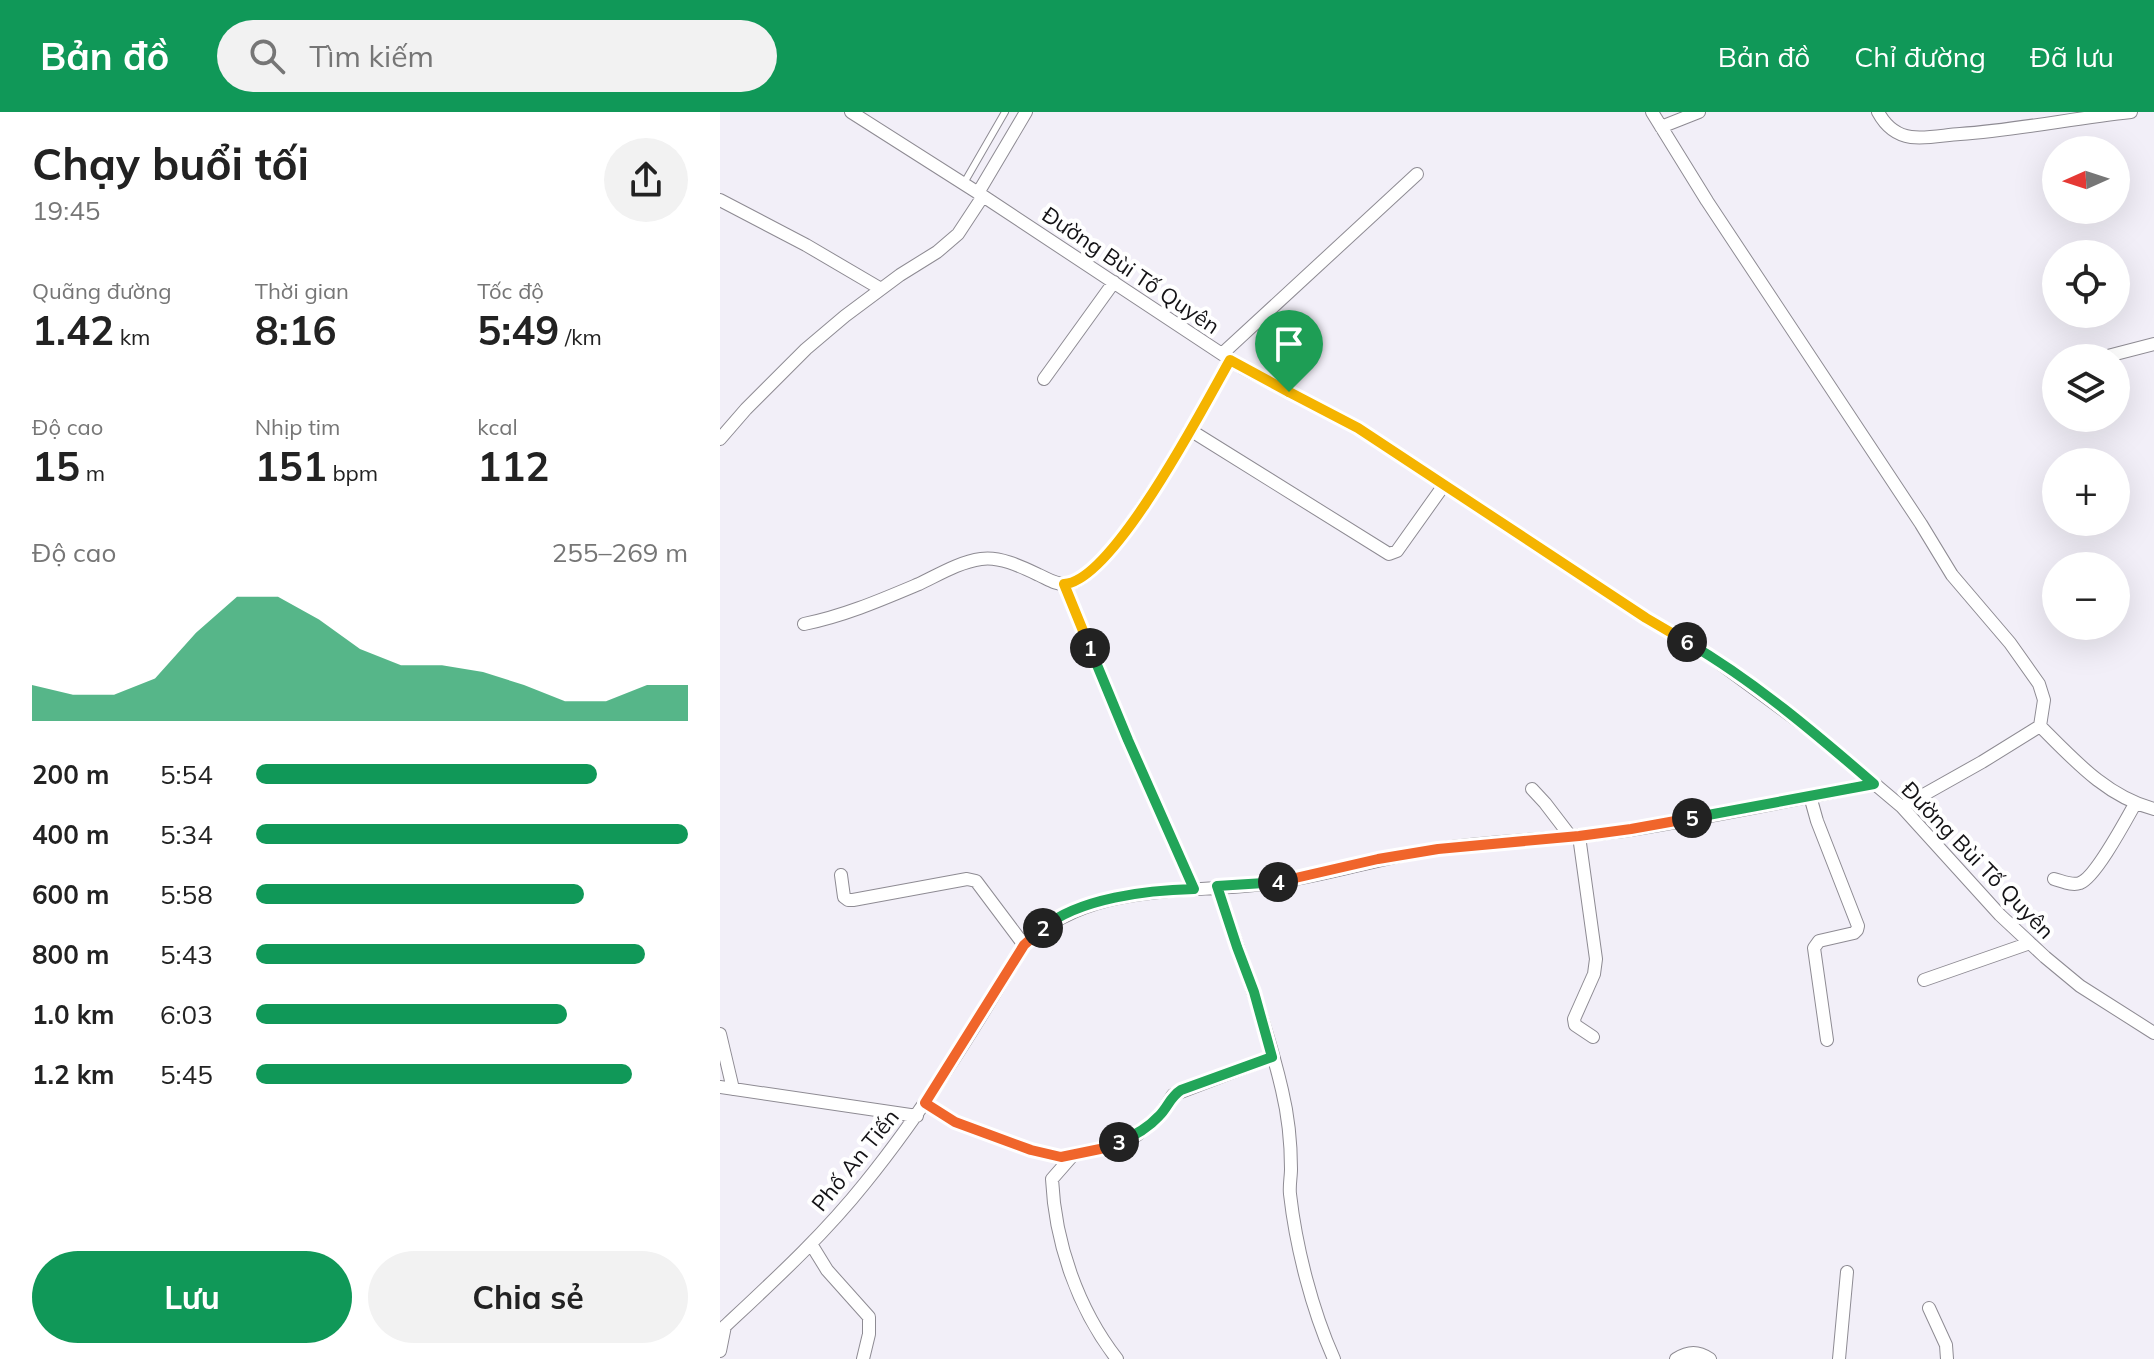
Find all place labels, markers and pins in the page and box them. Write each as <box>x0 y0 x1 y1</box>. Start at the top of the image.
pin <box>1255 310 1323 392</box>
pin: 6 <box>1667 622 1707 662</box>
pin: 1 <box>1070 628 1110 668</box>
pin: 5 <box>1672 798 1712 838</box>
pin: 4 <box>1258 862 1298 902</box>
pin: 2 <box>1023 908 1063 948</box>
pin: 3 <box>1099 1122 1139 1162</box>

